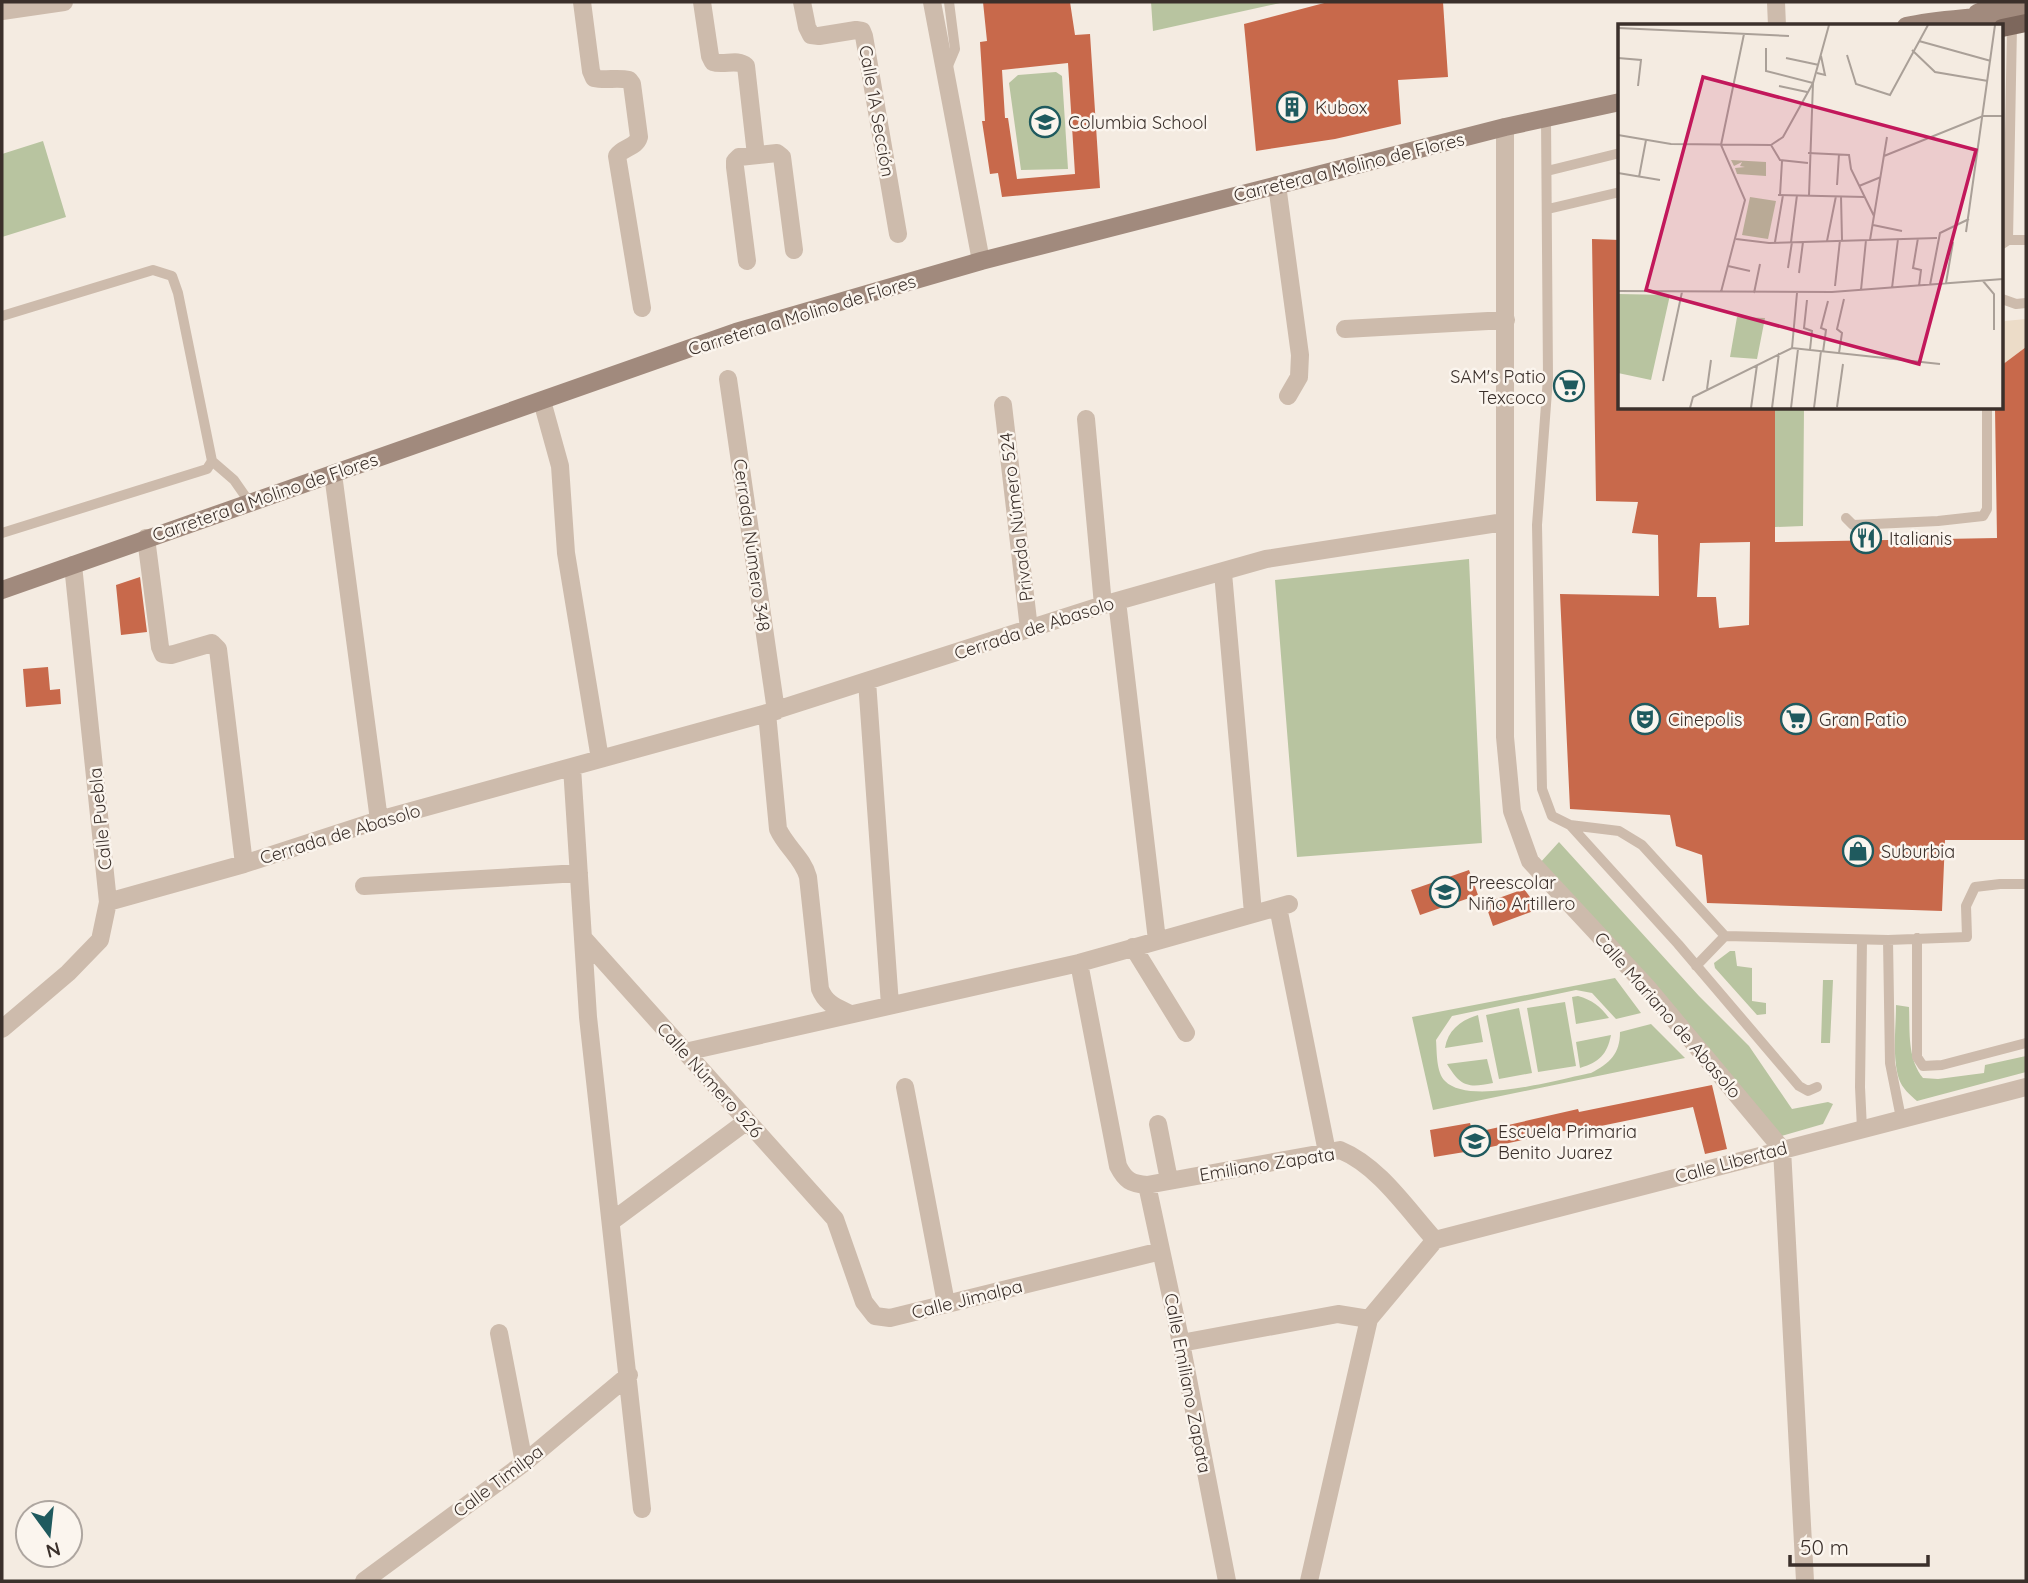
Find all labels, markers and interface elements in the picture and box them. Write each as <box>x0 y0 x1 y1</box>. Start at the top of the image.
inset map <box>1618 24 2004 410</box>
street label: Calle 1A Sección <box>854 43 900 179</box>
building icon: Kubox <box>1275 90 1309 124</box>
place label: Kubox <box>1315 96 1368 119</box>
school or university icon: Columbia School <box>1028 105 1062 139</box>
place label: Columbia School <box>1068 111 1207 134</box>
street label: Carretera a Molino de Flores <box>1231 127 1467 207</box>
street label: Carretera a Molino de Flores <box>685 269 919 361</box>
place label: SAM's Patio Texcoco <box>1450 365 1546 409</box>
supermarket icon: SAM's Patio Texcoco <box>1552 369 1586 403</box>
street label: Privada Número 524 <box>994 431 1038 603</box>
street label: Carretera a Molino de Flores <box>149 448 381 546</box>
street label: Cerrada Número 348 <box>728 457 776 633</box>
restaurant icon: Italianis <box>1849 521 1883 555</box>
place label: Italianis <box>1889 527 1952 550</box>
street label: Cerrada de Abasolo <box>951 591 1117 665</box>
theatre icon: Cinepolis <box>1628 702 1662 736</box>
supermarket icon: Gran Patio <box>1779 702 1813 736</box>
place label: Cinepolis <box>1668 708 1742 731</box>
place label: Gran Patio <box>1819 708 1907 731</box>
street label: Calle Puebla <box>83 767 117 871</box>
street label: Cerrada de Abasolo <box>257 799 423 869</box>
shop icon: Suburbia <box>1841 834 1875 868</box>
place label: Suburbia <box>1881 840 1955 863</box>
place label: Preescolar Niño Artillero <box>1468 871 1575 915</box>
school or university icon: Preescolar Niño Artillero <box>1428 875 1462 909</box>
street label: Calle Mariano de Abasolo <box>1589 927 1747 1103</box>
street label: Calle Número 526 <box>652 1017 768 1143</box>
place label: Escuela Primaria Benito Juarez <box>1498 1120 1637 1164</box>
school or university icon: Escuela Primaria Benito Juarez <box>1458 1124 1492 1158</box>
street label: Calle Libertad <box>1672 1136 1790 1188</box>
street label: Emiliano Zapata <box>1198 1142 1336 1186</box>
street label: Calle Jimalpa <box>909 1274 1025 1324</box>
street label: Calle Emiliano Zapata <box>1159 1291 1217 1475</box>
street label: Calle Timilpa <box>448 1440 548 1522</box>
north arrow <box>14 1499 84 1569</box>
scale bar <box>1790 1524 1928 1568</box>
text: 50 m <box>1800 1534 1849 1560</box>
text: N <box>44 1537 63 1564</box>

